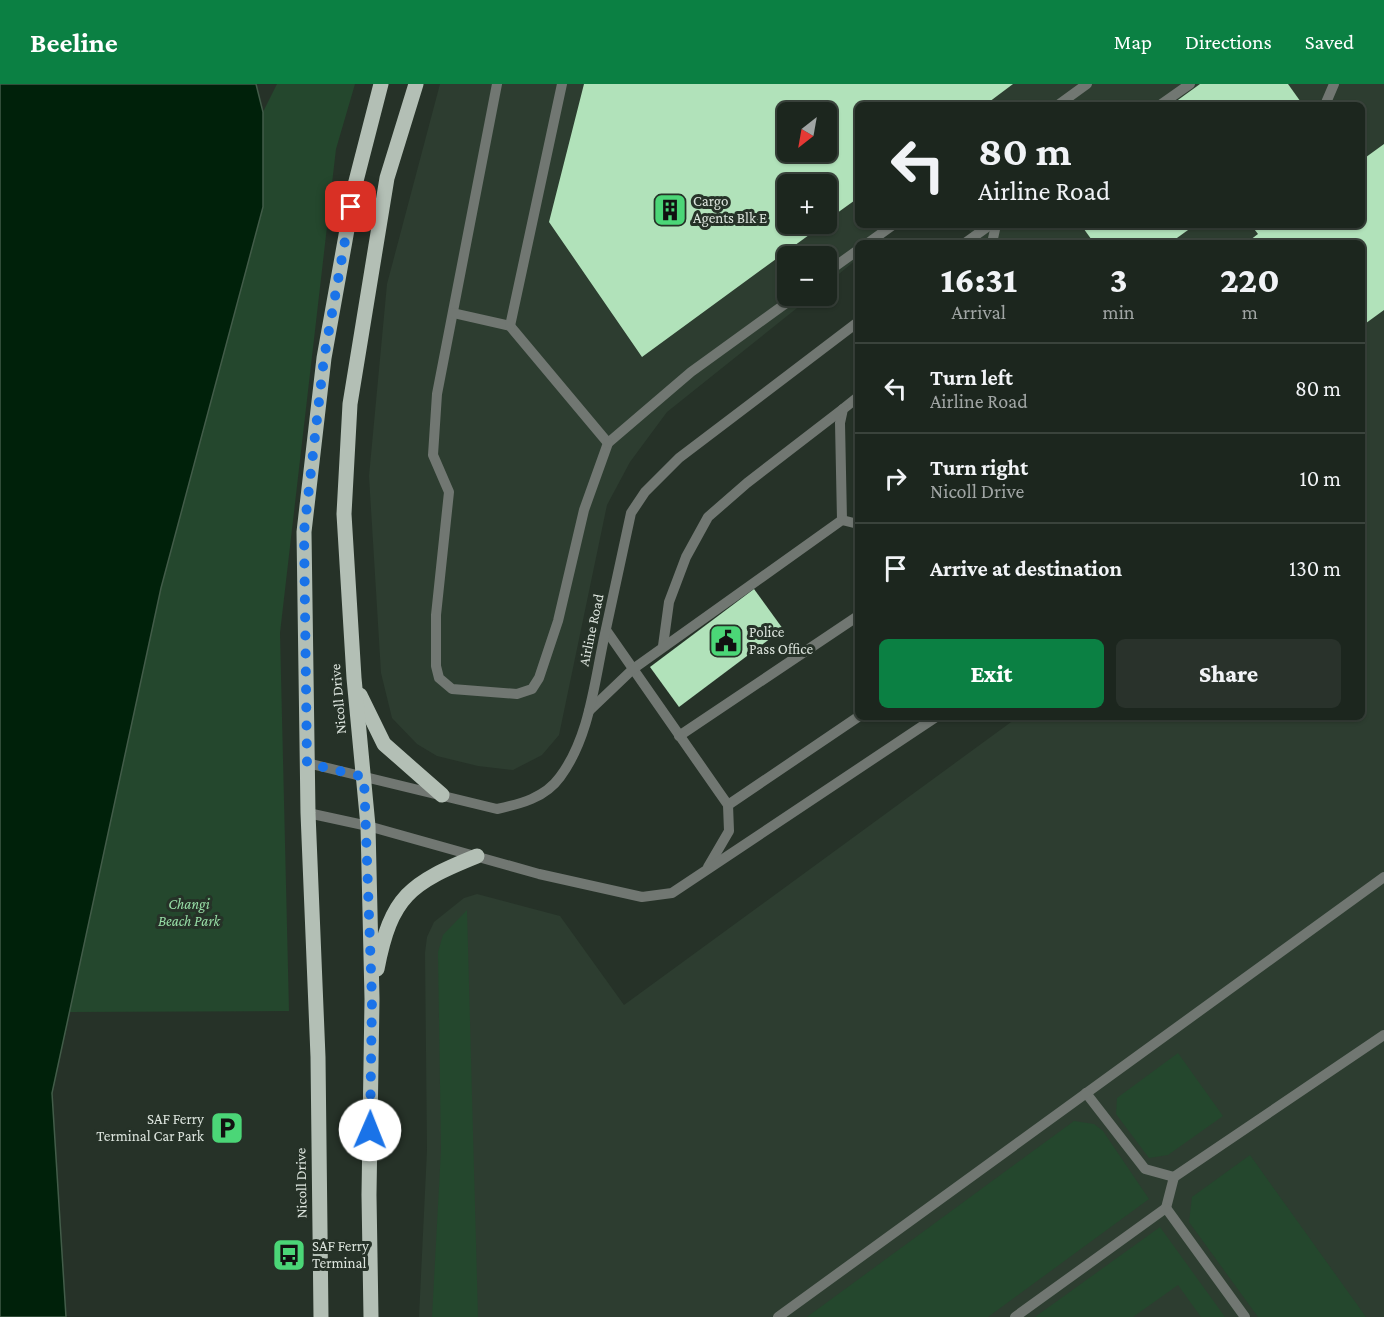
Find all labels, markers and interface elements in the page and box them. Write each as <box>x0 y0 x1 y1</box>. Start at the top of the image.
text: Beeline <box>30 27 118 58</box>
text: Map <box>1114 30 1152 54</box>
text: Directions <box>1185 30 1272 54</box>
text: Saved <box>1305 30 1354 54</box>
north arrow <box>777 102 837 162</box>
map controls <box>777 102 837 306</box>
icon: left <box>879 126 957 204</box>
text: 80 m <box>978 127 1072 174</box>
button: + <box>777 174 837 234</box>
text: Airline Road <box>978 176 1110 206</box>
pin <box>325 181 376 232</box>
icon: arrive <box>334 190 367 223</box>
building icon: Cargo Agents Blk E <box>652 192 688 228</box>
place label: Cargo Agents Blk E <box>693 193 767 227</box>
button: − <box>777 246 837 306</box>
text: 16:31 <box>940 260 1017 300</box>
text: 3 <box>1110 260 1128 300</box>
text: 220 <box>1220 260 1280 300</box>
text: Arrival <box>952 301 1006 323</box>
text: min <box>1103 301 1135 323</box>
text: m <box>1242 301 1258 323</box>
text: Turn left <box>930 365 1013 390</box>
icon: left <box>879 372 912 405</box>
text: 80 m <box>1295 376 1341 401</box>
text: Airline Road <box>930 390 1028 412</box>
text: Turn right <box>930 455 1028 480</box>
icon: right <box>879 462 912 495</box>
text: 10 m <box>1299 466 1341 491</box>
text: Nicoll Drive <box>930 480 1024 502</box>
icon: arrive <box>879 552 912 585</box>
text: Arrive at destination <box>930 556 1122 581</box>
text: 130 m <box>1289 556 1341 581</box>
street label: Airline Road <box>576 592 606 668</box>
public building icon: Police Pass Office <box>708 623 744 659</box>
place label: Police Pass Office <box>749 624 813 657</box>
button: Exit <box>879 639 1104 708</box>
button: Share <box>1116 639 1341 708</box>
street label: Nicoll Drive <box>327 663 349 735</box>
park label: Changi Beach Park <box>158 896 222 929</box>
position arrow <box>338 1098 402 1162</box>
parking icon: SAF Ferry Terminal Car Park <box>209 1110 245 1146</box>
place label: SAF Ferry Terminal Car Park <box>96 1111 205 1144</box>
street label: Nicoll Drive <box>292 1147 310 1218</box>
bus stop icon: SAF Ferry Terminal <box>271 1237 307 1273</box>
place label: SAF Ferry Terminal <box>312 1238 369 1271</box>

